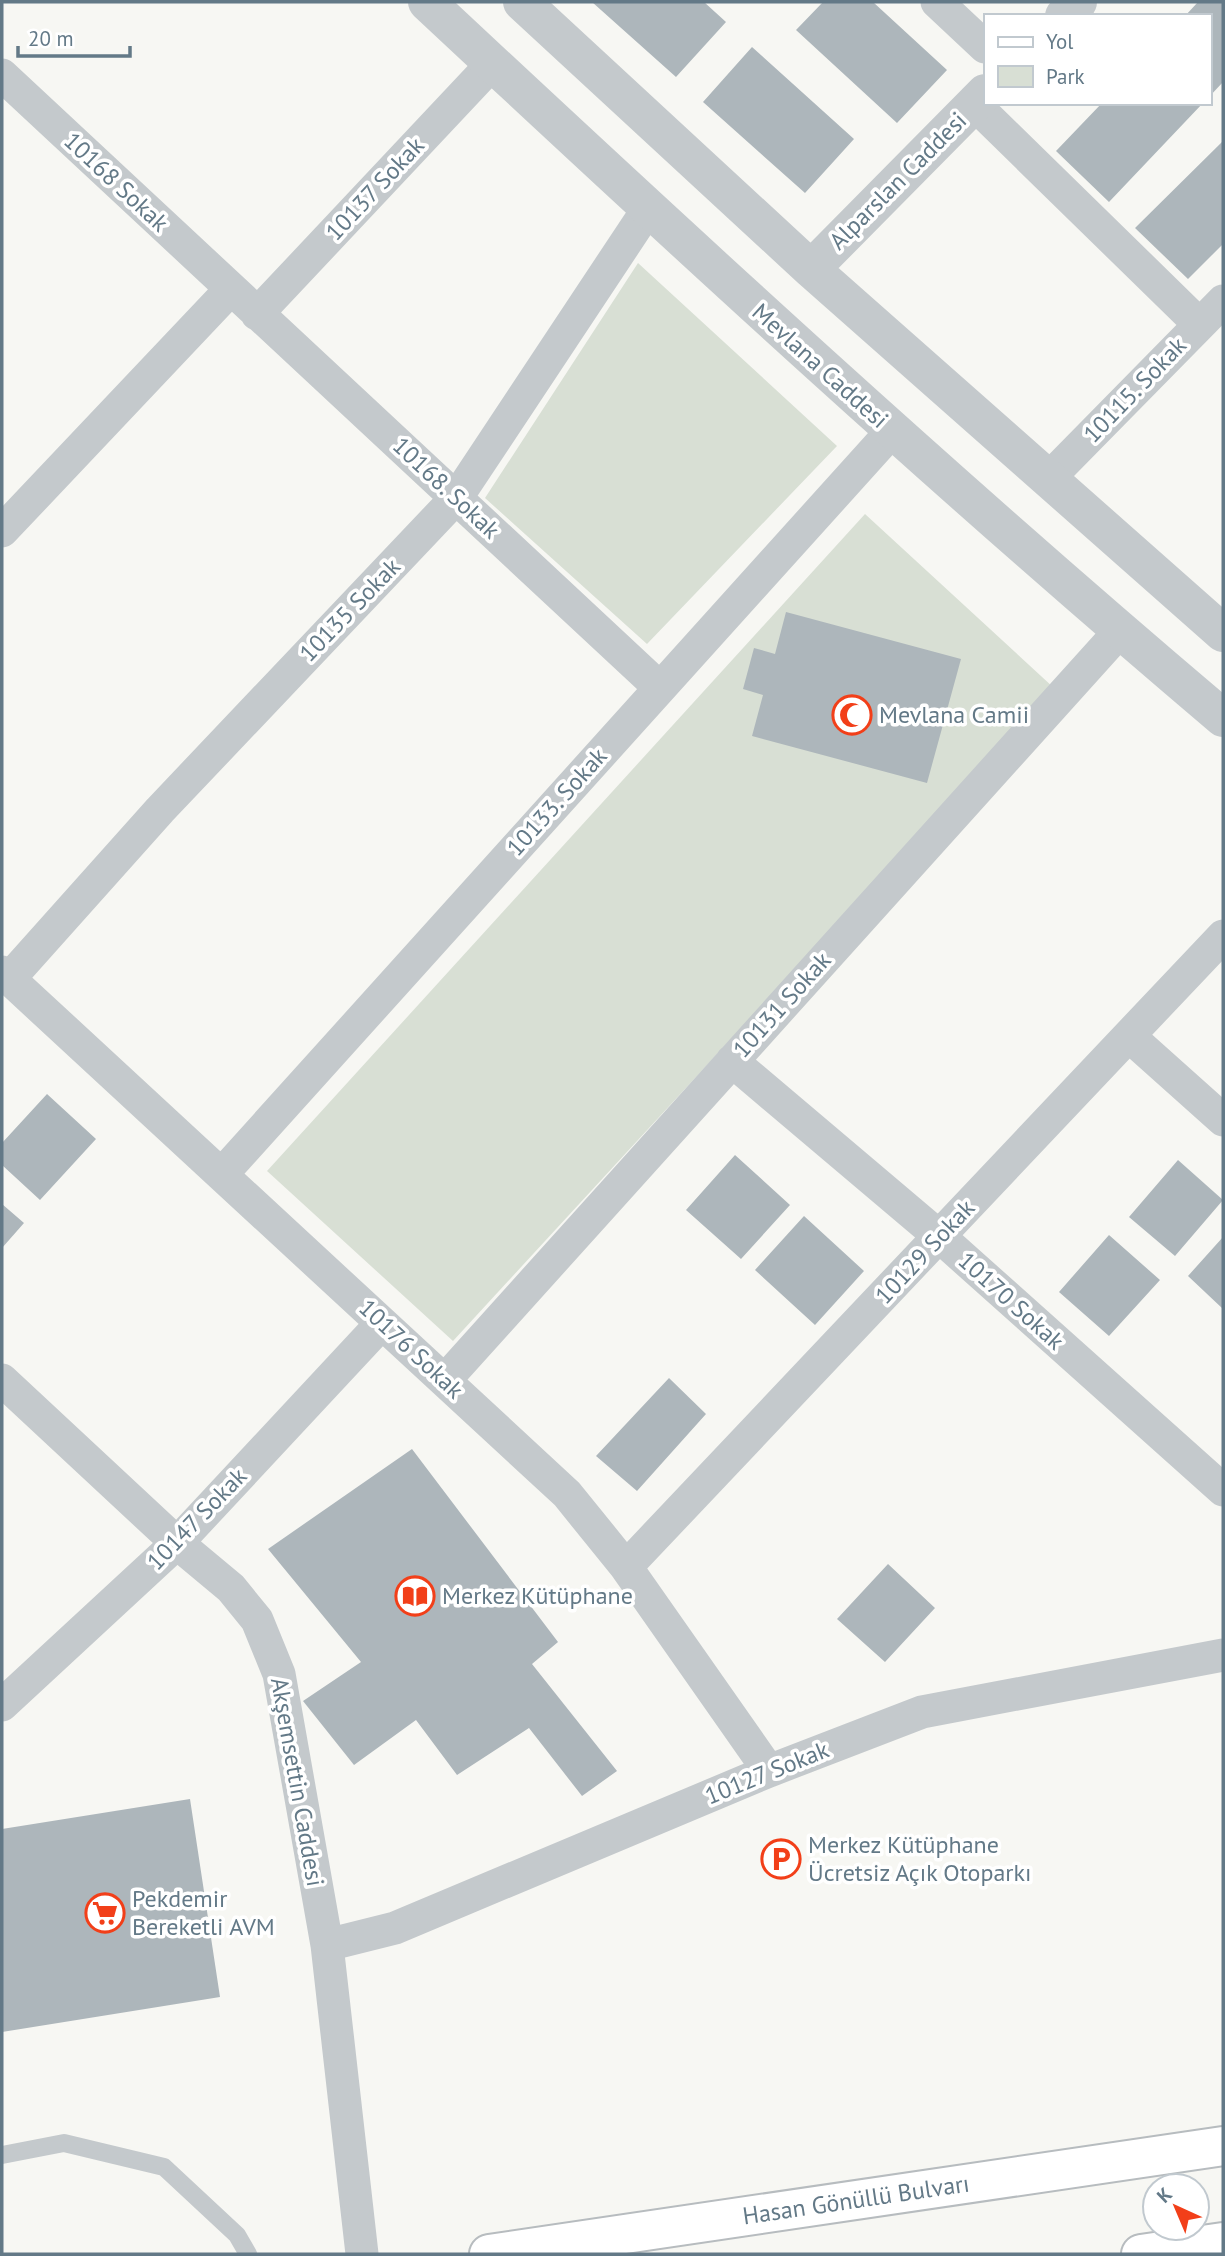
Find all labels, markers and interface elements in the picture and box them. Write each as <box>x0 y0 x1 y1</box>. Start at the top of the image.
scale bar <box>18 14 130 58</box>
legend <box>984 14 1211 105</box>
text: 20 m <box>28 25 74 52</box>
text: Yol <box>1046 28 1073 55</box>
text: Park <box>1046 63 1085 90</box>
street label: Alparslan Caddesi <box>822 105 973 256</box>
street label: 10168 Sokak <box>57 125 176 238</box>
street label: 10137 Sokak <box>319 130 431 247</box>
street label: Mevlana Caddesi <box>746 296 895 435</box>
street label: 10115. Sokak <box>1076 330 1193 449</box>
street label: 10168. Sokak <box>386 430 507 546</box>
street label: 10135 Sokak <box>293 551 407 668</box>
mosque icon: Mevlana Camii <box>831 694 873 736</box>
place label: Mevlana Camii <box>879 699 1029 730</box>
street label: 10133. Sokak <box>500 741 614 862</box>
street label: 10131 Sokak <box>726 945 838 1064</box>
street label: 10129 Sokak <box>868 1192 981 1311</box>
street label: 10170 Sokak <box>952 1245 1071 1357</box>
street label: 10176 Sokak <box>352 1292 471 1405</box>
street label: 10147 Sokak <box>140 1460 254 1577</box>
library icon: Merkez Kütüphane <box>394 1575 436 1617</box>
place label: Merkez Kütüphane <box>442 1580 633 1611</box>
street label: Akşemsettin Caddesi <box>264 1675 331 1889</box>
street label: 10127 Sokak <box>700 1733 834 1811</box>
place label: Merkez Kütüphane Ücretsiz Açık Otoparkı <box>808 1829 1031 1888</box>
parking icon: Merkez Kütüphane Ücretsiz Açık Otoparkı <box>760 1838 802 1880</box>
place label: Pekdemir Bereketli AVM <box>132 1883 275 1942</box>
supermarket icon: Pekdemir Bereketli AVM <box>84 1892 126 1934</box>
street label: Hasan Gönüllü Bulvarı <box>741 2168 971 2231</box>
north arrow <box>1141 2172 1211 2242</box>
text: K <box>1152 2182 1177 2207</box>

